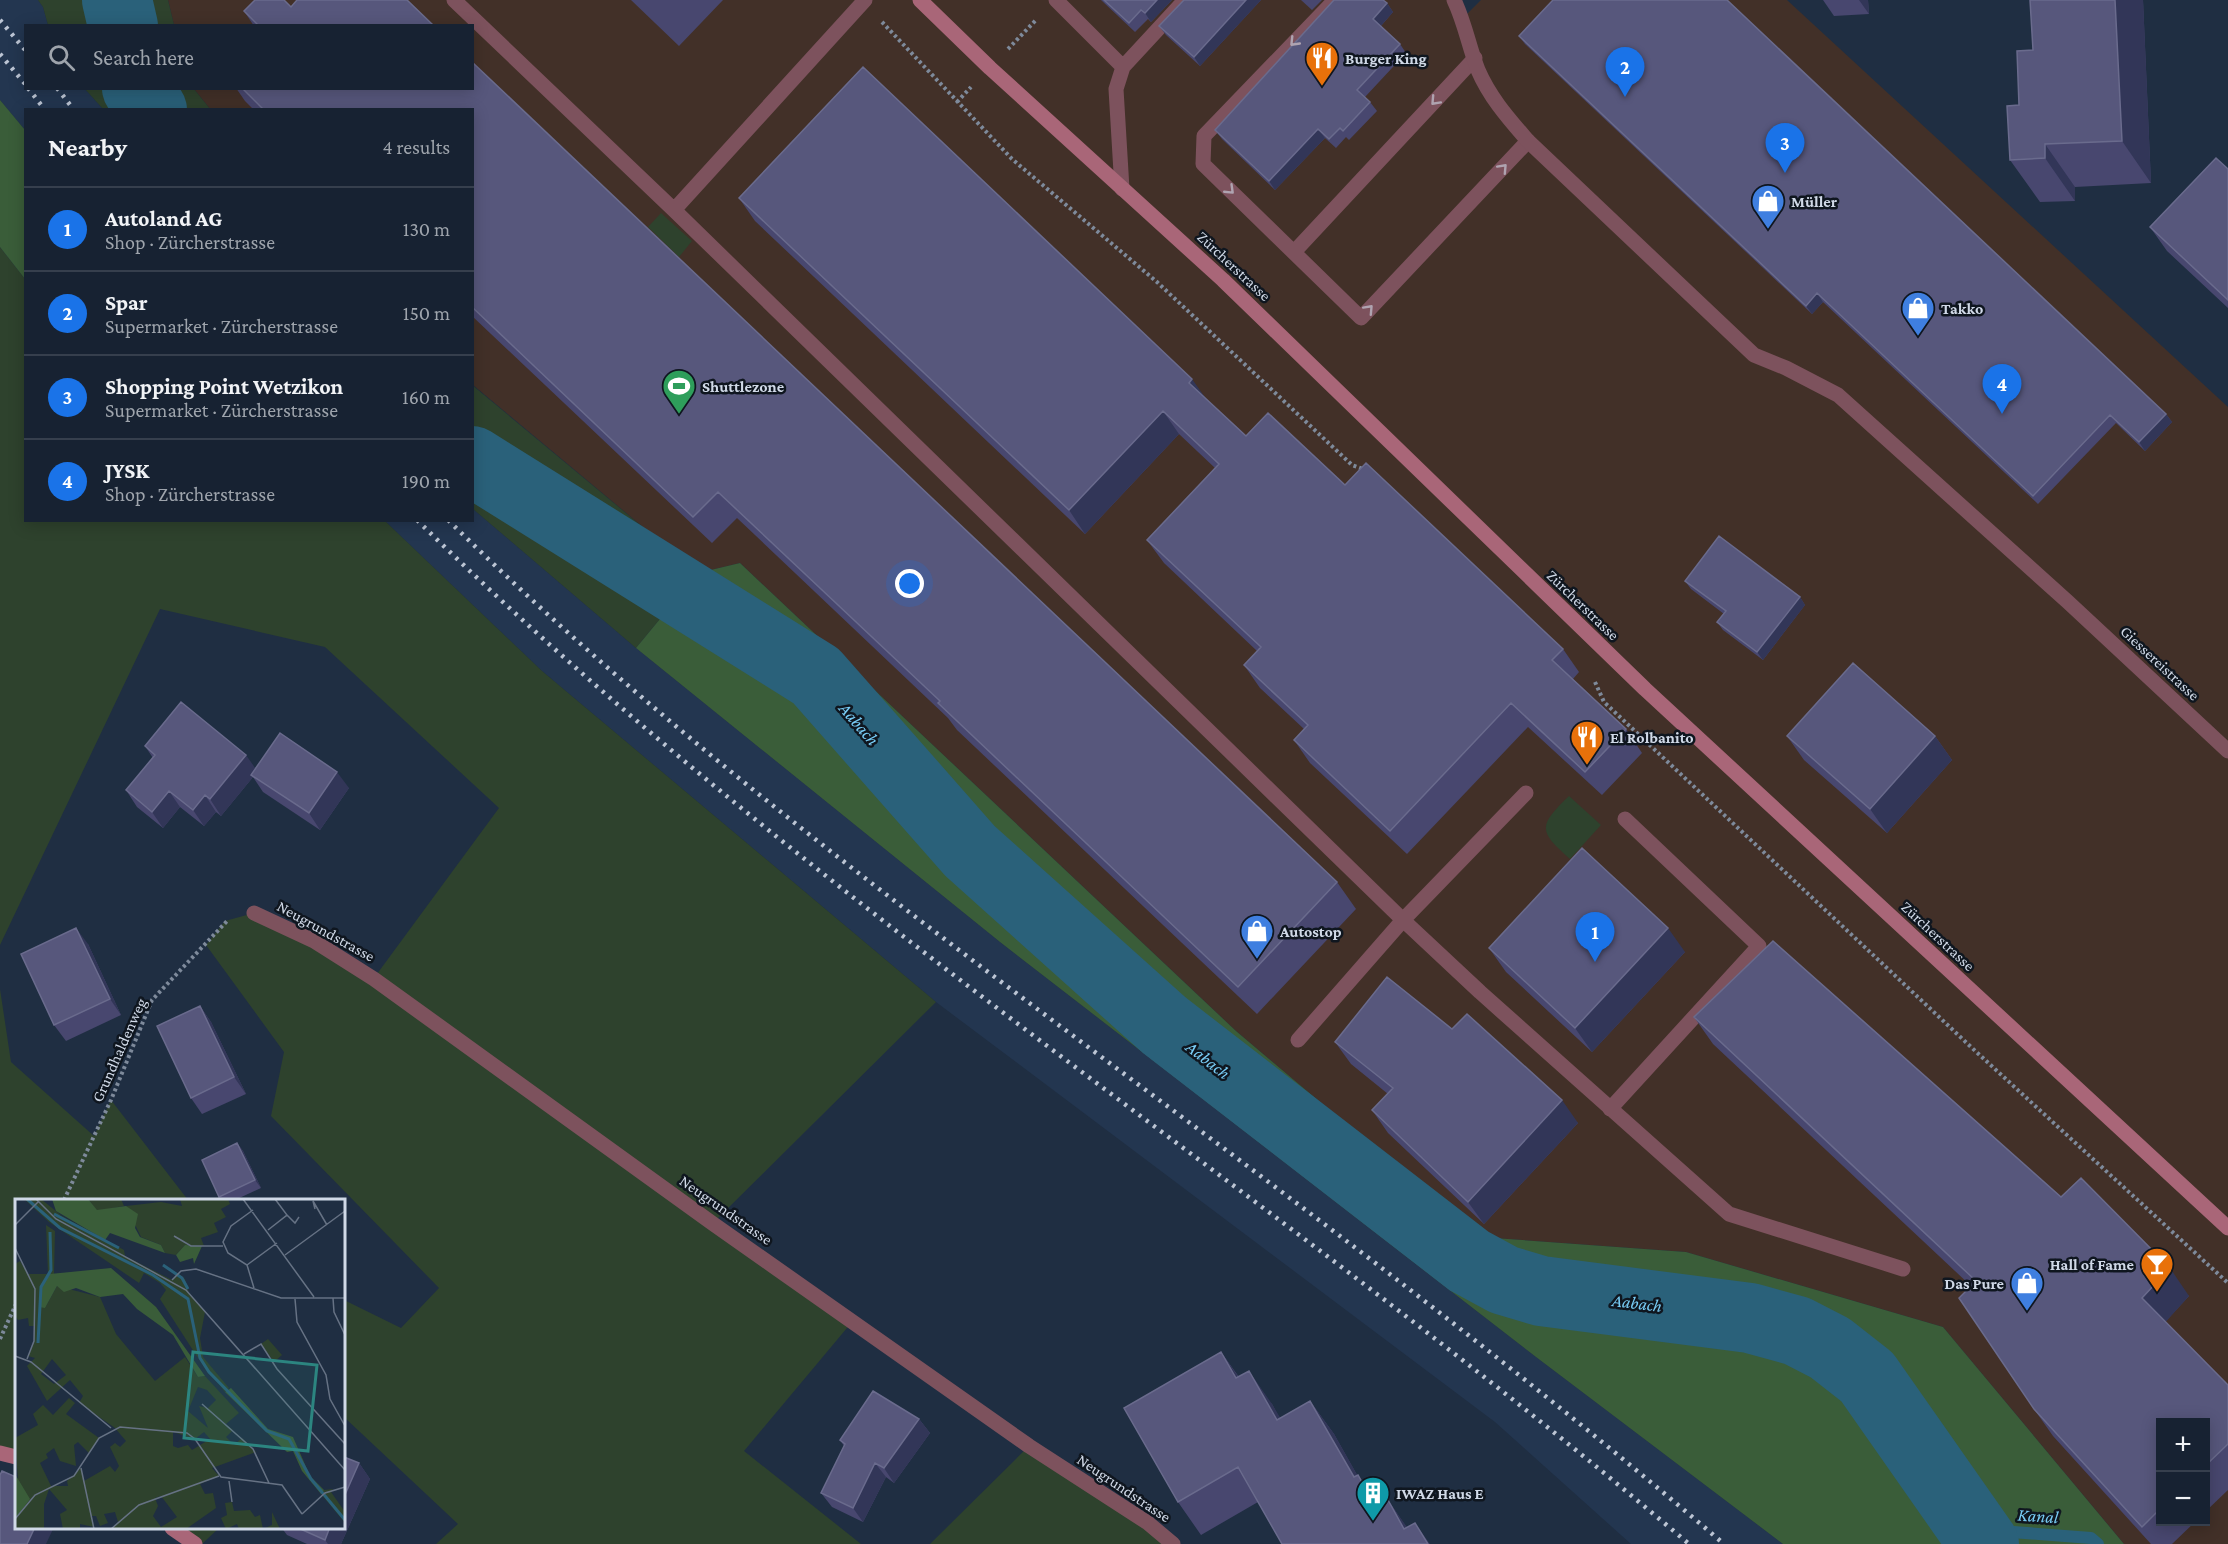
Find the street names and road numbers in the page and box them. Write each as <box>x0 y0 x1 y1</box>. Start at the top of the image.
street label: Zürcherstrasse <box>1194 228 1274 304</box>
street label: Zürcherstrasse <box>1543 566 1623 644</box>
street label: Giessereistrasse <box>2117 622 2203 704</box>
street label: Neugrundstrasse <box>274 897 378 966</box>
street label: Zürcherstrasse <box>1898 898 1978 974</box>
street label: Grundhaldenweg <box>88 995 151 1105</box>
street label: Neugrundstrasse <box>676 1172 775 1249</box>
street label: Neugrundstrasse <box>1074 1451 1174 1526</box>

